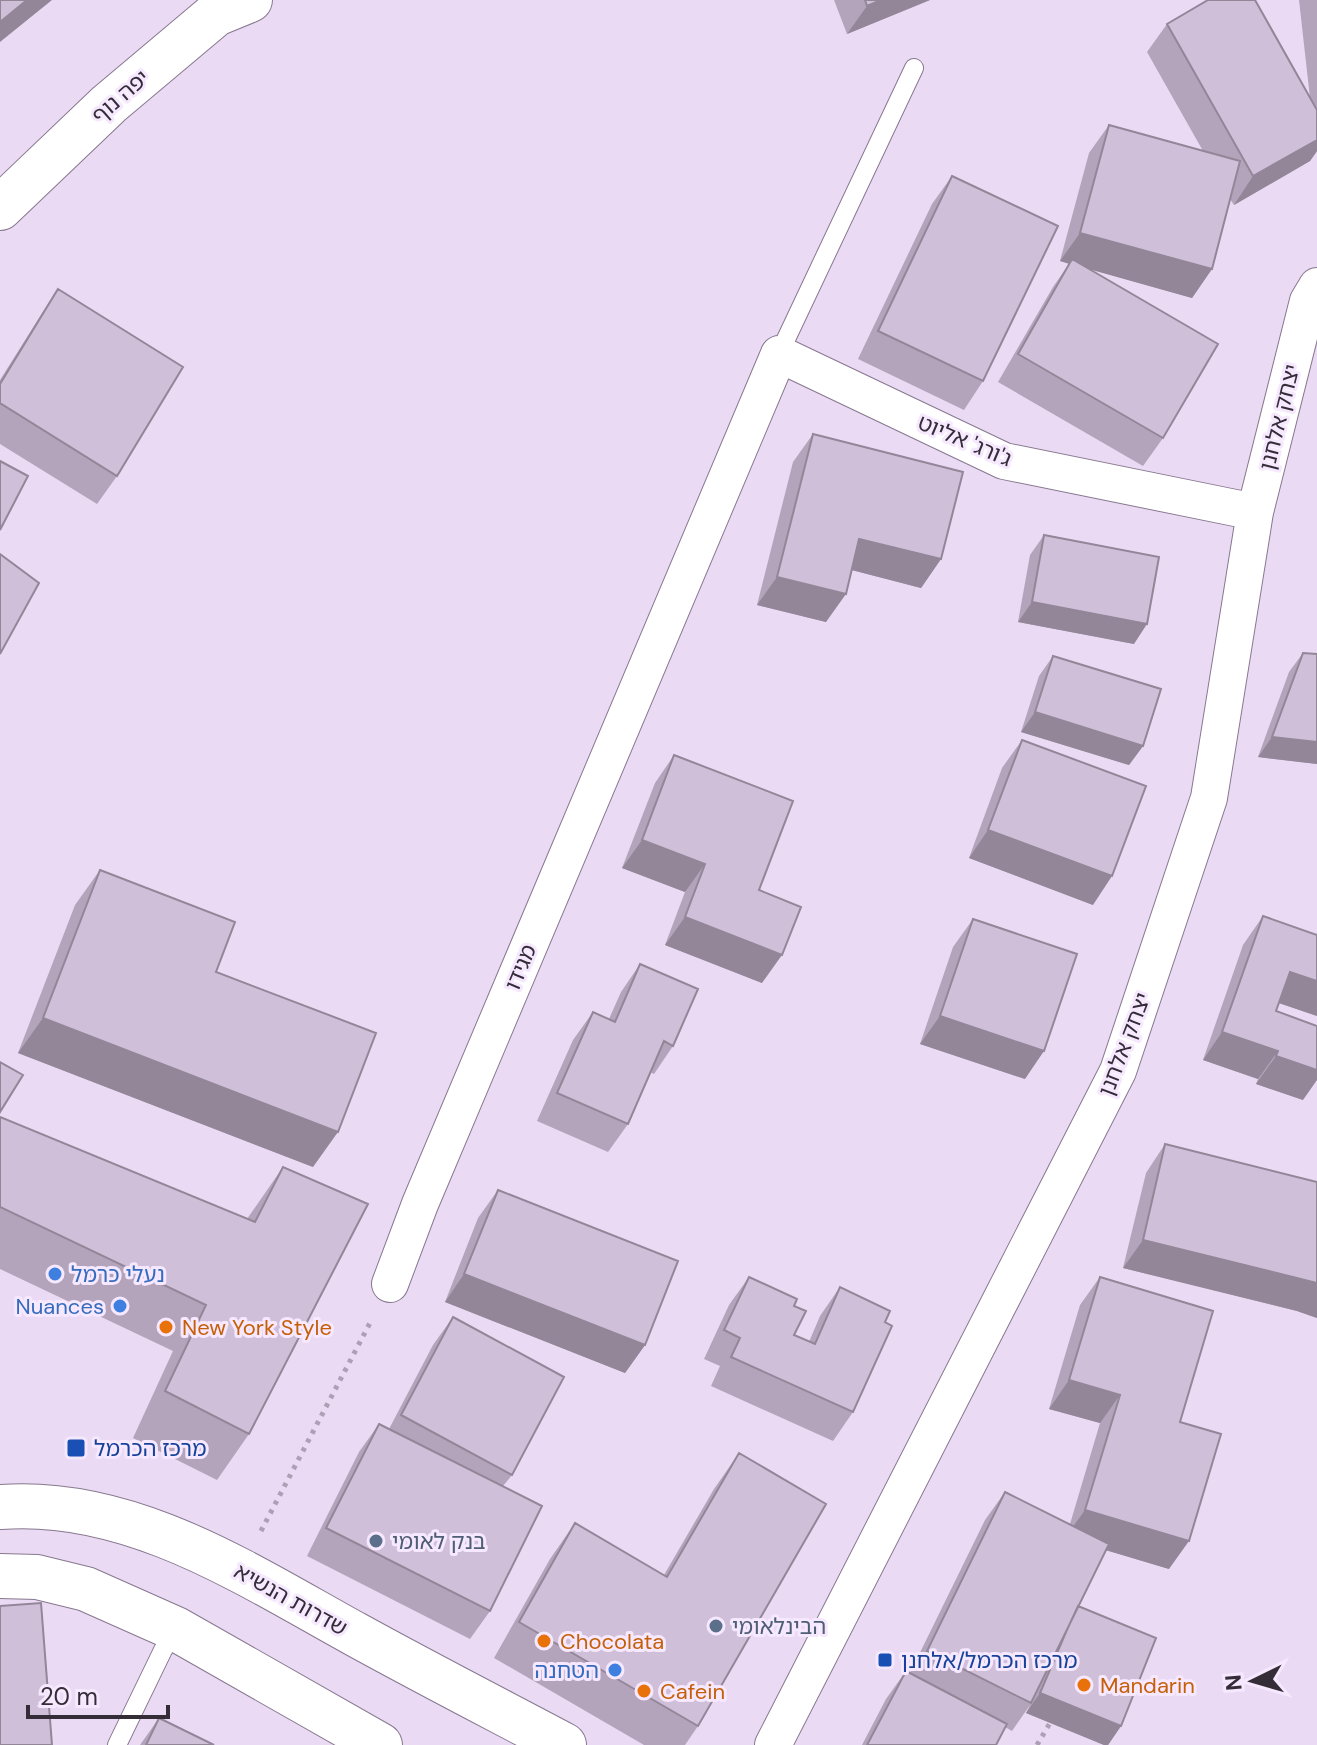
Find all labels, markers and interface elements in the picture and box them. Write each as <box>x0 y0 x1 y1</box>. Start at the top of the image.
street label: יפה נוף <box>85 63 155 129</box>
street label: יצחק אלחנן <box>1252 361 1307 473</box>
street label: ג'ורג' אליוט <box>914 408 1016 473</box>
street label: מגידו <box>498 940 543 995</box>
street label: יצחק אלחנן <box>1092 988 1157 1100</box>
place label: נעלי כרמל <box>71 1260 165 1289</box>
marker: נעלי כרמל <box>46 1265 64 1283</box>
place label: Nuances <box>15 1292 104 1321</box>
marker: Nuances <box>111 1297 129 1315</box>
place label: New York Style <box>182 1313 332 1342</box>
marker: New York Style <box>157 1318 175 1336</box>
place label: מרכז הכרמל <box>94 1434 207 1463</box>
marker: מרכז הכרמל <box>65 1437 87 1459</box>
place label: בנק לאומי <box>392 1527 486 1556</box>
marker: בנק לאומי <box>367 1532 385 1550</box>
street label: שדרות הנשיא <box>229 1556 352 1642</box>
place label: הבינלאומי <box>732 1612 826 1641</box>
marker: הבינלאומי <box>707 1617 725 1635</box>
place label: Chocolata <box>560 1627 664 1656</box>
marker: Chocolata <box>535 1632 553 1650</box>
north arrow <box>1213 1641 1293 1721</box>
place label: מרכז הכרמל/אלחנן <box>901 1646 1078 1675</box>
marker: מרכז הכרמל/אלחנן <box>876 1651 894 1669</box>
place label: הטחנה <box>535 1656 599 1685</box>
marker: הטחנה <box>606 1661 624 1679</box>
scale bar <box>28 1669 168 1719</box>
place label: Mandarin <box>1100 1671 1195 1700</box>
text: N <box>1218 1673 1249 1692</box>
marker: Mandarin <box>1075 1676 1093 1694</box>
place label: Cafein <box>660 1677 725 1706</box>
text: 20 m <box>40 1681 98 1712</box>
marker: Cafein <box>635 1682 653 1700</box>

